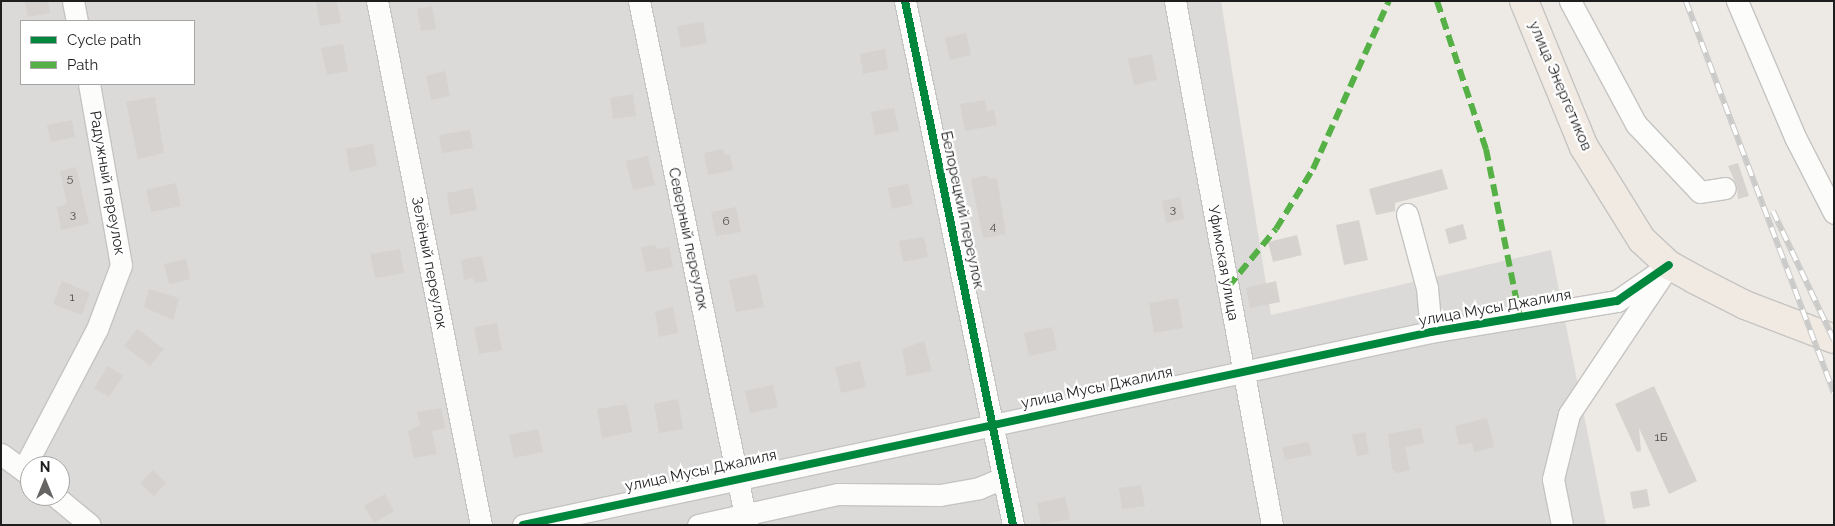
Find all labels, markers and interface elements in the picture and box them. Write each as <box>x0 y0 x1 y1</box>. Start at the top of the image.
street label: улица Энергетиков <box>1525 18 1595 154</box>
legend <box>20 20 195 85</box>
text: Cycle path <box>67 31 141 49</box>
text: Path <box>67 56 98 74</box>
street label: Радужный переулок <box>85 109 129 257</box>
street label: Белорецкий переулок <box>936 129 988 291</box>
street label: Северный переулок <box>664 166 712 312</box>
house number: 5 <box>67 172 73 186</box>
street label: Зелёный переулок <box>407 195 451 331</box>
house number: 3 <box>1170 203 1176 217</box>
street label: Уфимская улица <box>1204 204 1242 322</box>
house number: 3 <box>70 208 76 222</box>
house number: 6 <box>722 215 730 229</box>
house number: 4 <box>990 220 996 234</box>
street label: улица Мусы Джалиля <box>1417 286 1573 330</box>
house number: 1 <box>69 291 75 305</box>
street label: улица Мусы Джалиля <box>1020 363 1174 413</box>
house number: 1Б <box>1655 431 1667 445</box>
street label: улица Мусы Джалиля <box>624 446 778 496</box>
north arrow <box>20 456 70 506</box>
text: N <box>40 459 50 475</box>

